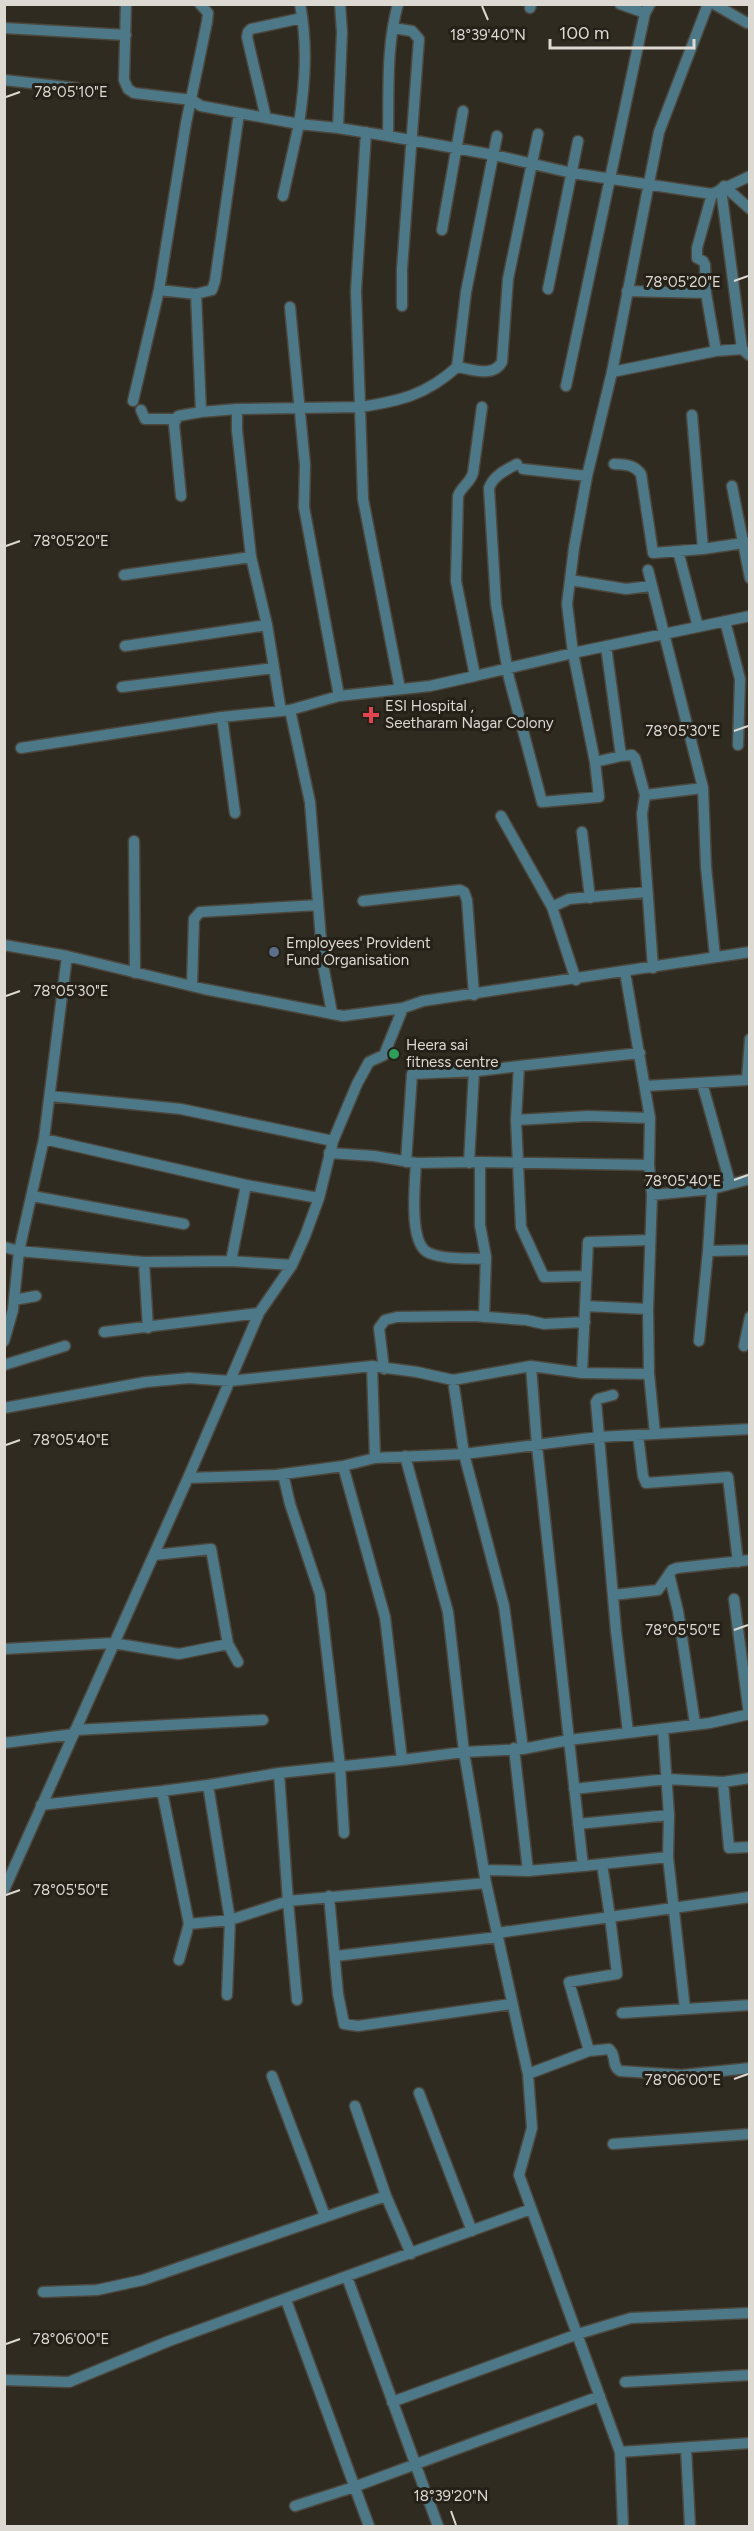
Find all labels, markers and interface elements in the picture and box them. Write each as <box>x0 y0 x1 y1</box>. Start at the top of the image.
scale bar <box>550 12 694 50</box>
text: 100 m <box>559 22 609 44</box>
text: 18°39'40"N <box>450 26 526 44</box>
text: 78°05'10"E <box>34 83 108 101</box>
text: 78°05'20"E <box>645 273 721 291</box>
text: 78°05'20"E <box>33 532 109 550</box>
place label: ESI Hospital , Seetharam Nagar Colony <box>385 697 554 732</box>
marker: ESI Hospital , Seetharam Nagar Colony <box>362 706 380 724</box>
text: 78°05'30"E <box>645 722 721 740</box>
place label: Employees' Provident Fund Organisation <box>286 934 431 969</box>
marker: Employees' Provident Fund Organisation <box>267 945 281 959</box>
text: 78°05'30"E <box>33 982 109 1000</box>
place label: Heera sai fitness centre <box>406 1036 499 1071</box>
marker: Heera sai fitness centre <box>387 1047 401 1061</box>
text: 78°05'40"E <box>645 1172 721 1190</box>
text: 78°05'40"E <box>33 1431 109 1449</box>
text: 78°05'50"E <box>645 1621 721 1639</box>
text: 78°05'50"E <box>33 1881 109 1899</box>
text: 78°06'00"E <box>645 2071 721 2089</box>
text: 78°06'00"E <box>33 2330 109 2348</box>
text: 18°39'20"N <box>413 2487 489 2505</box>

